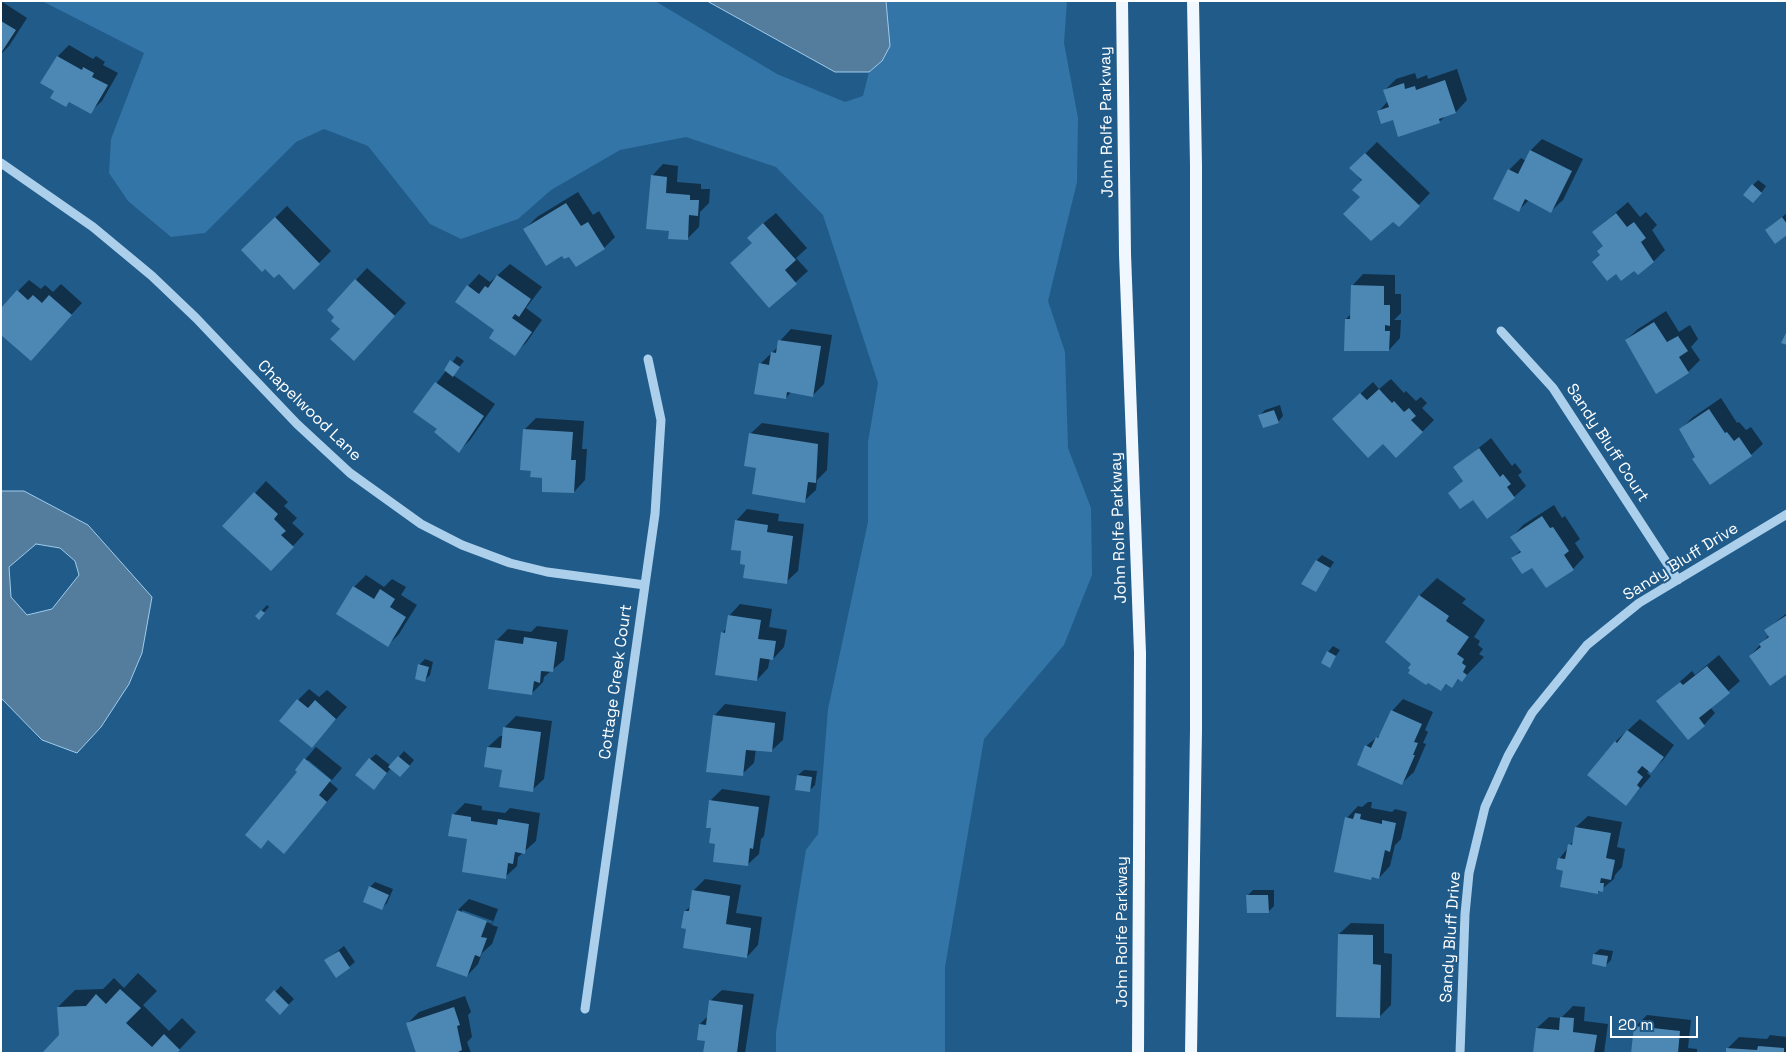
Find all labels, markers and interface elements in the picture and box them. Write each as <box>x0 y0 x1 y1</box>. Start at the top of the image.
street label: John Rolfe Parkway <box>1096 46 1118 198</box>
street label: Chapelwood Lane <box>253 356 365 466</box>
street label: Sandy Bluff Court <box>1562 380 1652 506</box>
street label: John Rolfe Parkway <box>1107 452 1131 604</box>
street label: Sandy Bluff Drive <box>1620 519 1742 605</box>
street label: Cottage Creek Court <box>596 603 636 761</box>
street label: John Rolfe Parkway <box>1113 856 1133 1008</box>
street label: Sandy Bluff Drive <box>1437 871 1465 1003</box>
scale bar <box>1613 1006 1700 1038</box>
text: 20 m <box>1618 1015 1653 1034</box>

